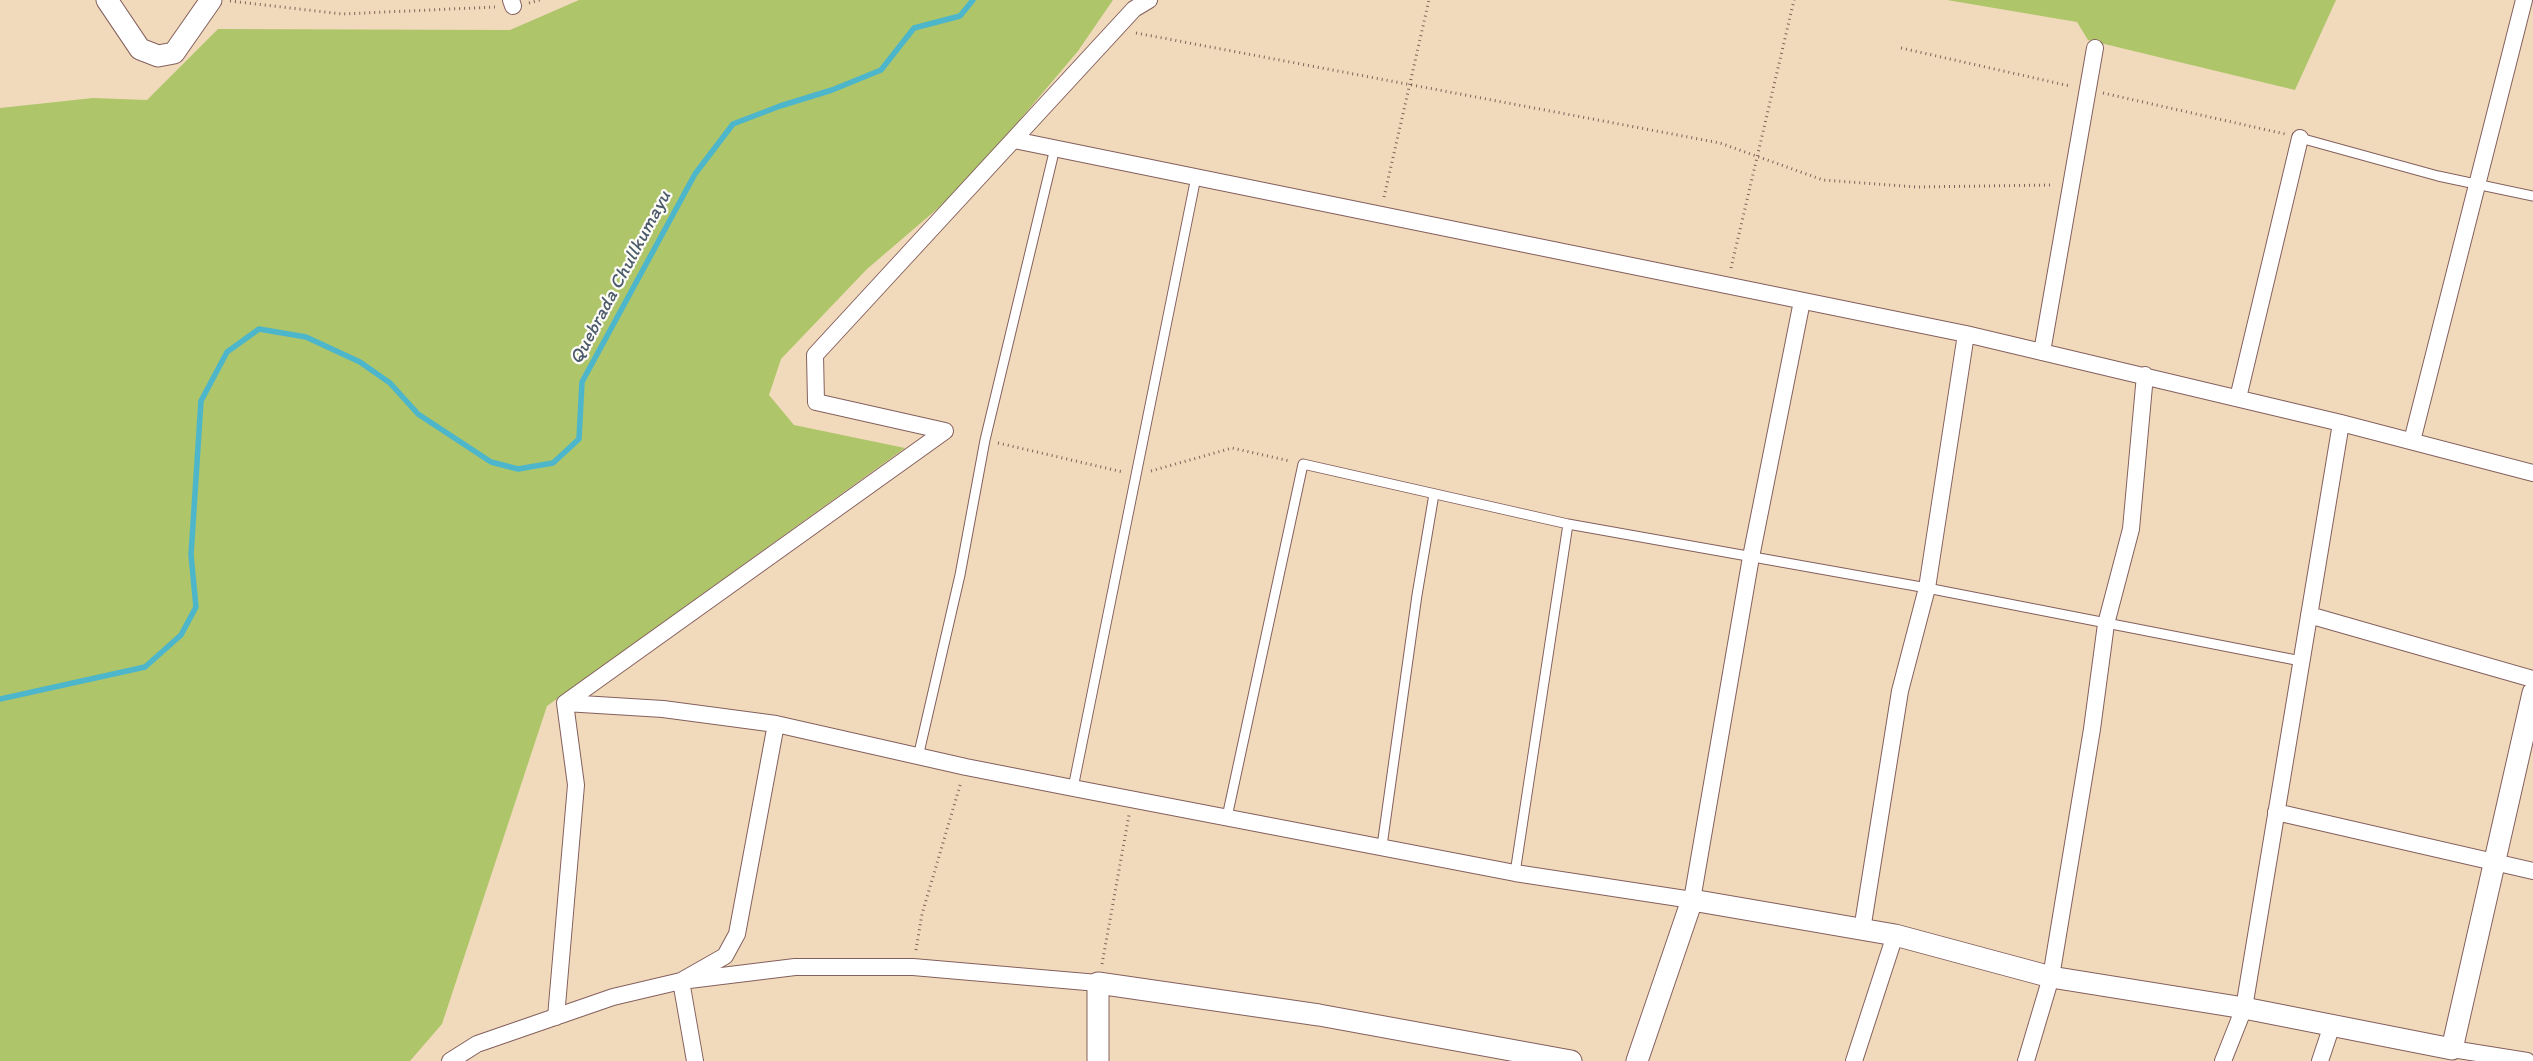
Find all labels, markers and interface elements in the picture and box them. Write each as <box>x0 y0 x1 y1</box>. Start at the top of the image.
water label: Quebrada Chullkumayu <box>566 187 676 369</box>

